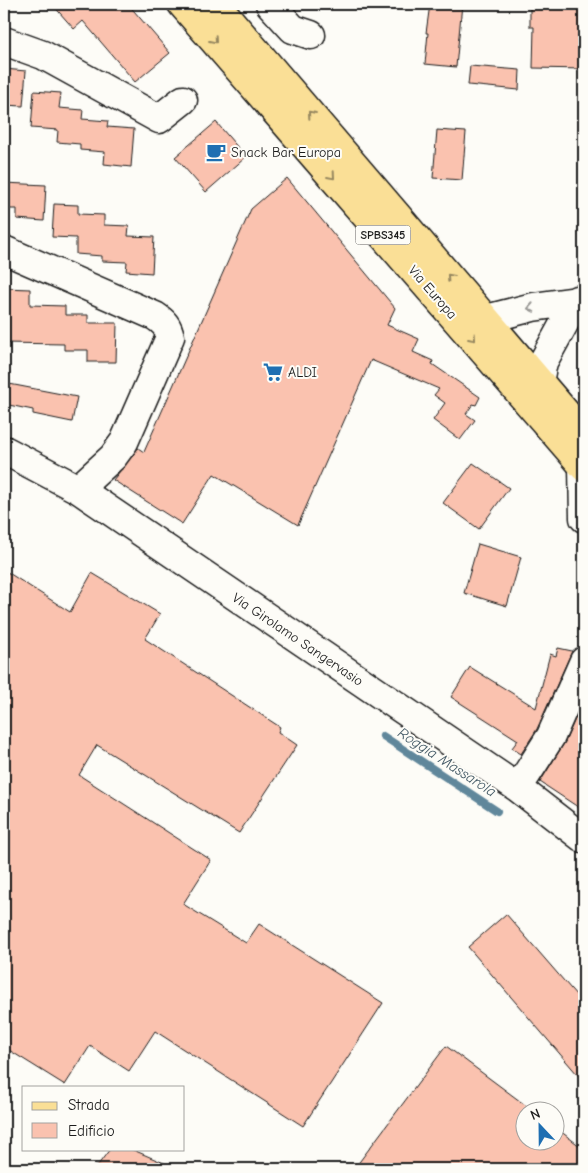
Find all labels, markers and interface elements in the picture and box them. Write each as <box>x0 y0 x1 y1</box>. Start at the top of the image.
one-way arrow <box>208 35 217 44</box>
one-way arrow <box>308 111 316 120</box>
cafe icon: Snack Bar Europa <box>205 141 227 163</box>
place label: Snack Bar Europa <box>231 144 341 161</box>
one-way arrow <box>326 171 335 180</box>
road number: SPBS345 <box>356 226 410 244</box>
street label: Via Europa <box>405 262 461 323</box>
one-way arrow <box>447 274 456 283</box>
one-way arrow <box>527 302 536 312</box>
one-way arrow <box>468 333 477 342</box>
supermarket icon: ALDI <box>262 361 284 383</box>
place label: ALDI <box>288 364 317 381</box>
street label: Via Girolamo Sangervasio <box>229 589 366 690</box>
water label: Roggia Massarola <box>394 724 500 801</box>
legend <box>22 1086 185 1150</box>
text: Strada <box>68 1096 110 1114</box>
north arrow <box>516 1100 566 1150</box>
text: N <box>528 1105 543 1124</box>
text: Edificio <box>68 1122 115 1140</box>

